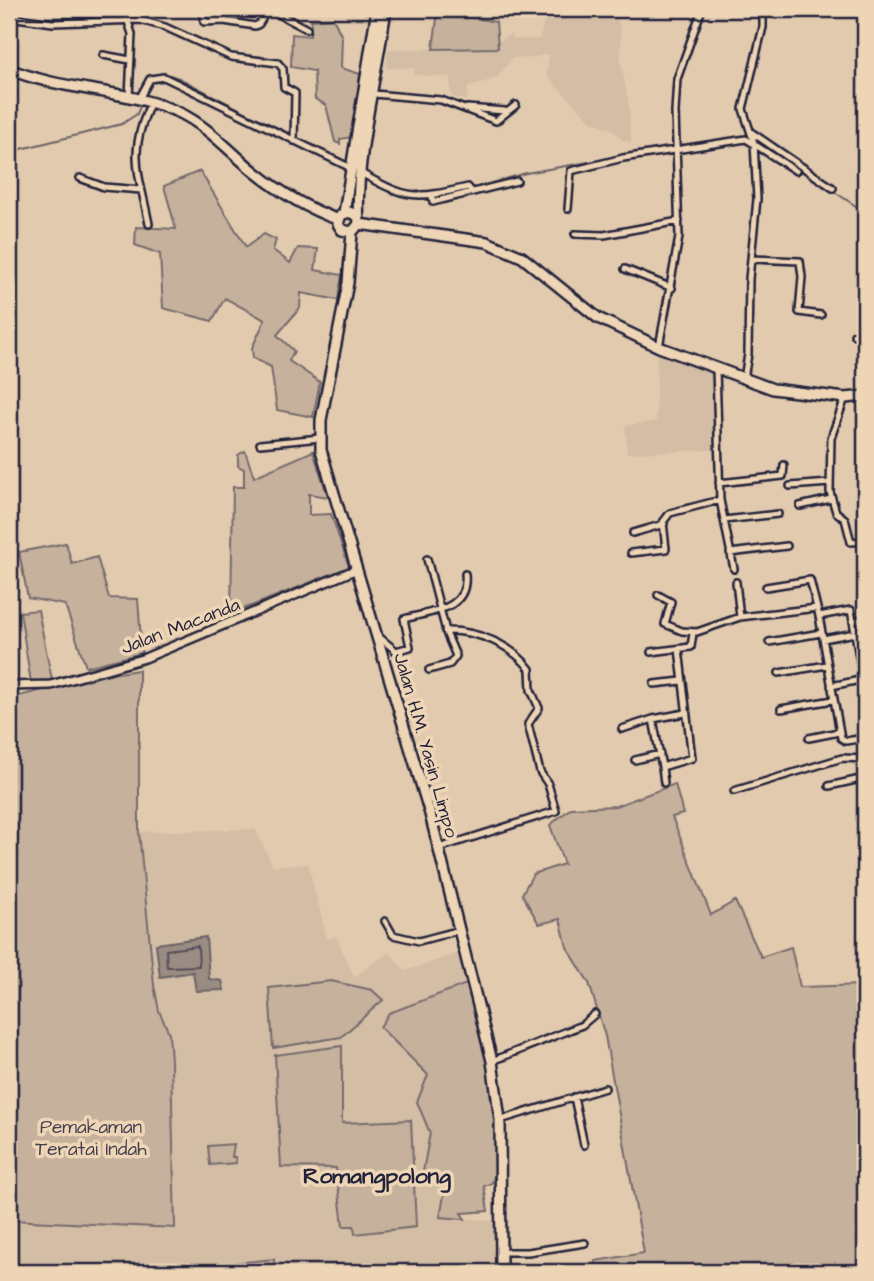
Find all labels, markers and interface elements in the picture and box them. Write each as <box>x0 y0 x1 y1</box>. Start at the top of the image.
street label: Jalan Macanda <box>117 591 244 661</box>
street label: Jalan H.M. Yasin Limpo <box>386 650 465 841</box>
park label: Pemakaman Teratai Indah <box>35 1114 147 1163</box>
district label: Romangpolong <box>303 1160 451 1193</box>

